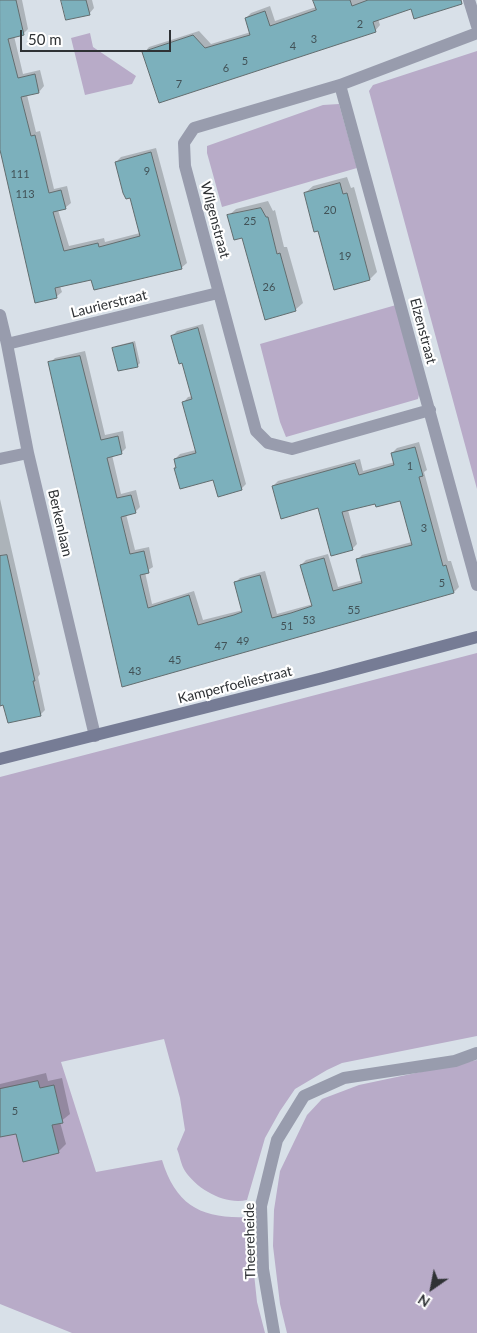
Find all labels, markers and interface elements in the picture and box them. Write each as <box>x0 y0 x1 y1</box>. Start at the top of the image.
house number: 2 <box>357 17 363 31</box>
scale bar <box>22 20 174 52</box>
text: 50 m <box>28 30 62 48</box>
house number: 3 <box>311 32 317 46</box>
house number: 4 <box>290 39 296 53</box>
house number: 5 <box>242 54 248 68</box>
house number: 6 <box>223 61 229 75</box>
house number: 7 <box>176 77 182 91</box>
house number: 9 <box>144 164 150 178</box>
house number: 111 <box>10 167 30 181</box>
street label: Wilgenstraat <box>197 180 233 260</box>
house number: 113 <box>15 187 35 201</box>
house number: 20 <box>324 203 336 217</box>
house number: 25 <box>244 214 256 228</box>
house number: 19 <box>339 249 351 263</box>
house number: 26 <box>263 280 275 294</box>
street label: Laurierstraat <box>69 286 149 322</box>
street label: Elzenstraat <box>406 296 440 366</box>
house number: 1 <box>407 459 413 473</box>
street label: Berkenlaan <box>44 488 76 558</box>
house number: 3 <box>421 521 427 535</box>
house number: 5 <box>439 576 445 590</box>
house number: 55 <box>348 603 360 617</box>
house number: 53 <box>303 613 315 627</box>
house number: 51 <box>281 619 293 633</box>
house number: 49 <box>237 634 249 648</box>
house number: 47 <box>215 639 227 653</box>
house number: 45 <box>169 653 181 667</box>
street label: Kamperfoeliestraat <box>176 663 294 707</box>
house number: 43 <box>129 664 141 678</box>
house number: 5 <box>12 1104 18 1118</box>
street label: Theereheide <box>241 1202 259 1280</box>
north arrow <box>407 1263 457 1313</box>
text: N <box>414 1291 433 1311</box>

